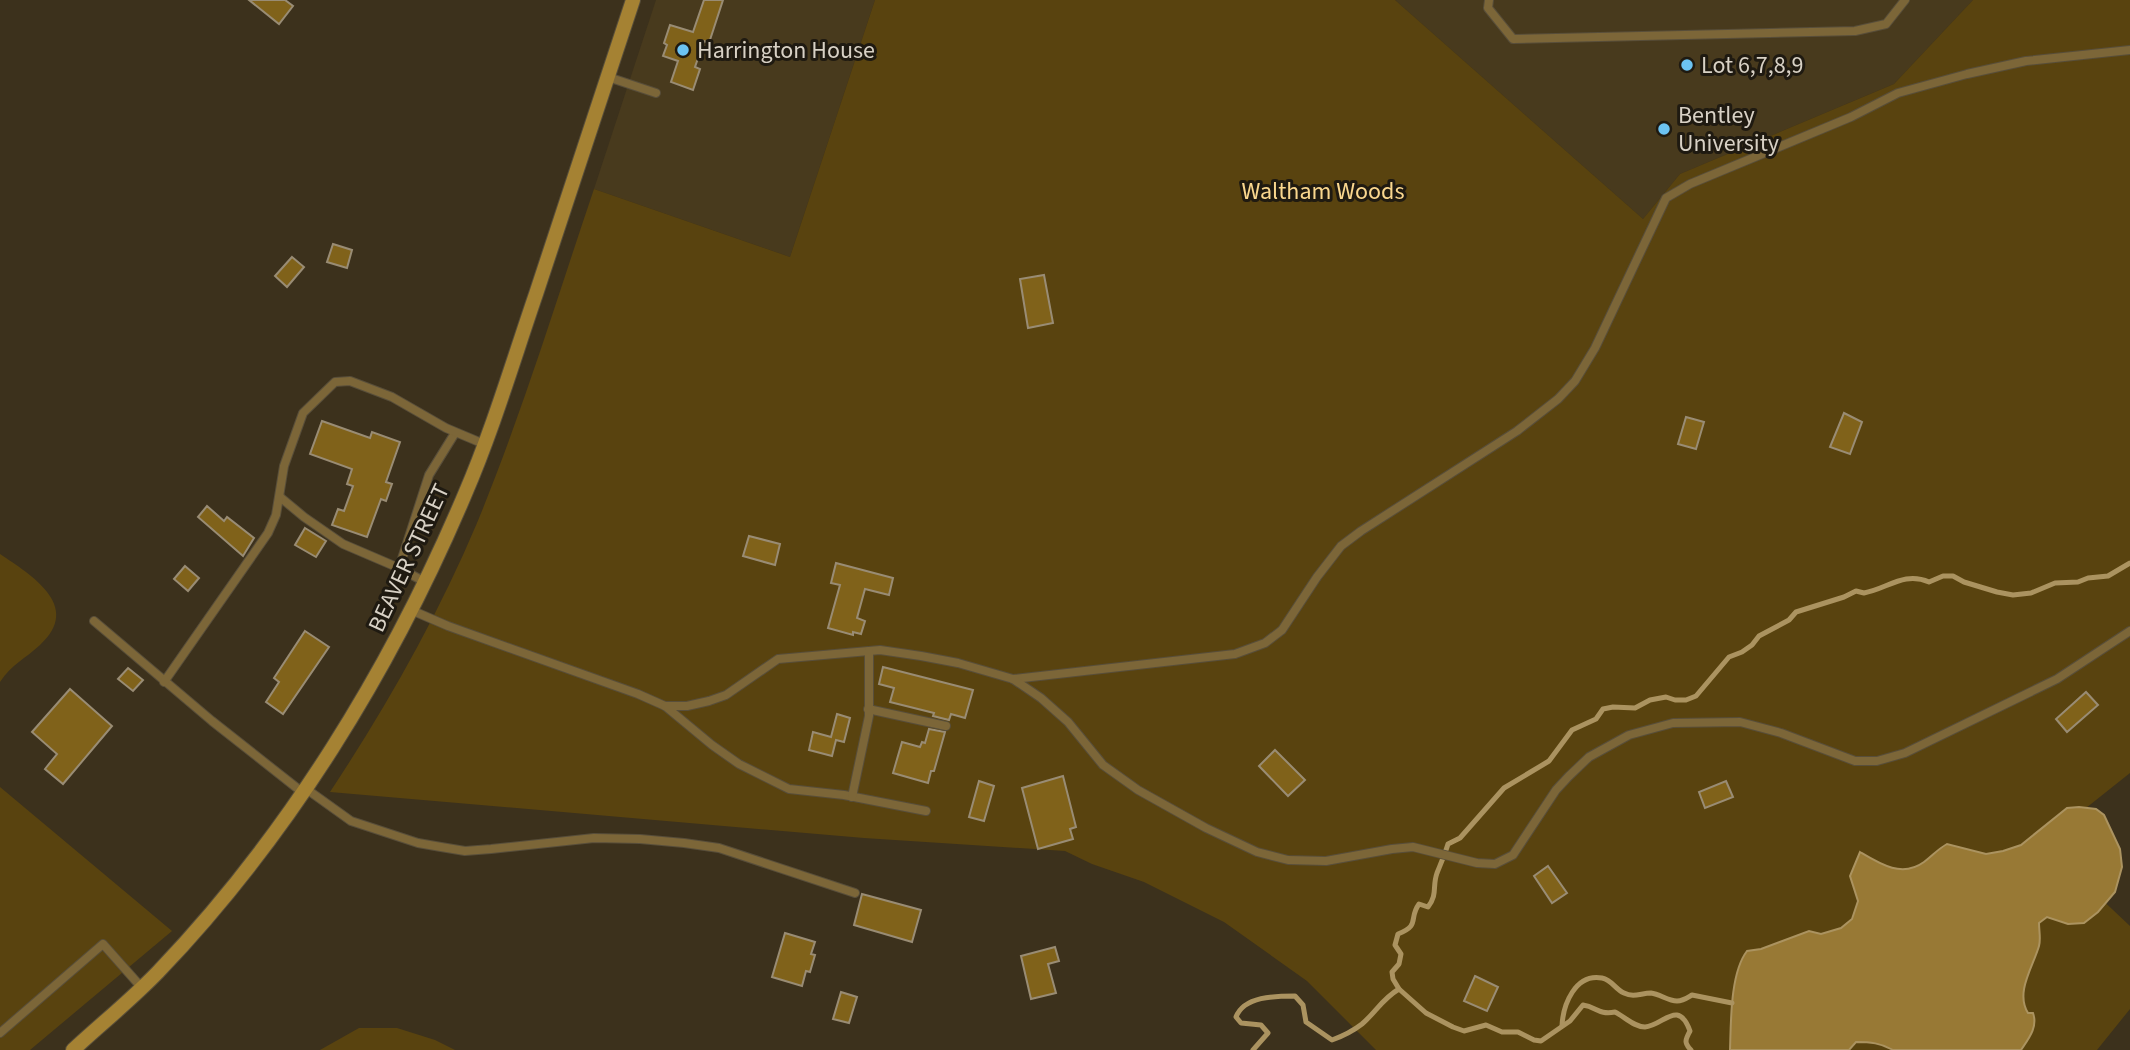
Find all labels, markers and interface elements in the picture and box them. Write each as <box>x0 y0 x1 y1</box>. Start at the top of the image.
place label: Harrington House <box>697 33 875 68</box>
marker: Harrington House <box>675 42 691 58</box>
place label: Lot 6,7,8,9 <box>1701 48 1804 83</box>
marker: Lot 6,7,8,9 <box>1679 57 1695 73</box>
place label: Bentley University <box>1678 98 1779 161</box>
marker: Bentley University <box>1656 121 1672 137</box>
park label: Waltham Woods <box>1242 174 1404 209</box>
street label: BEAVER STREET <box>359 478 459 638</box>

